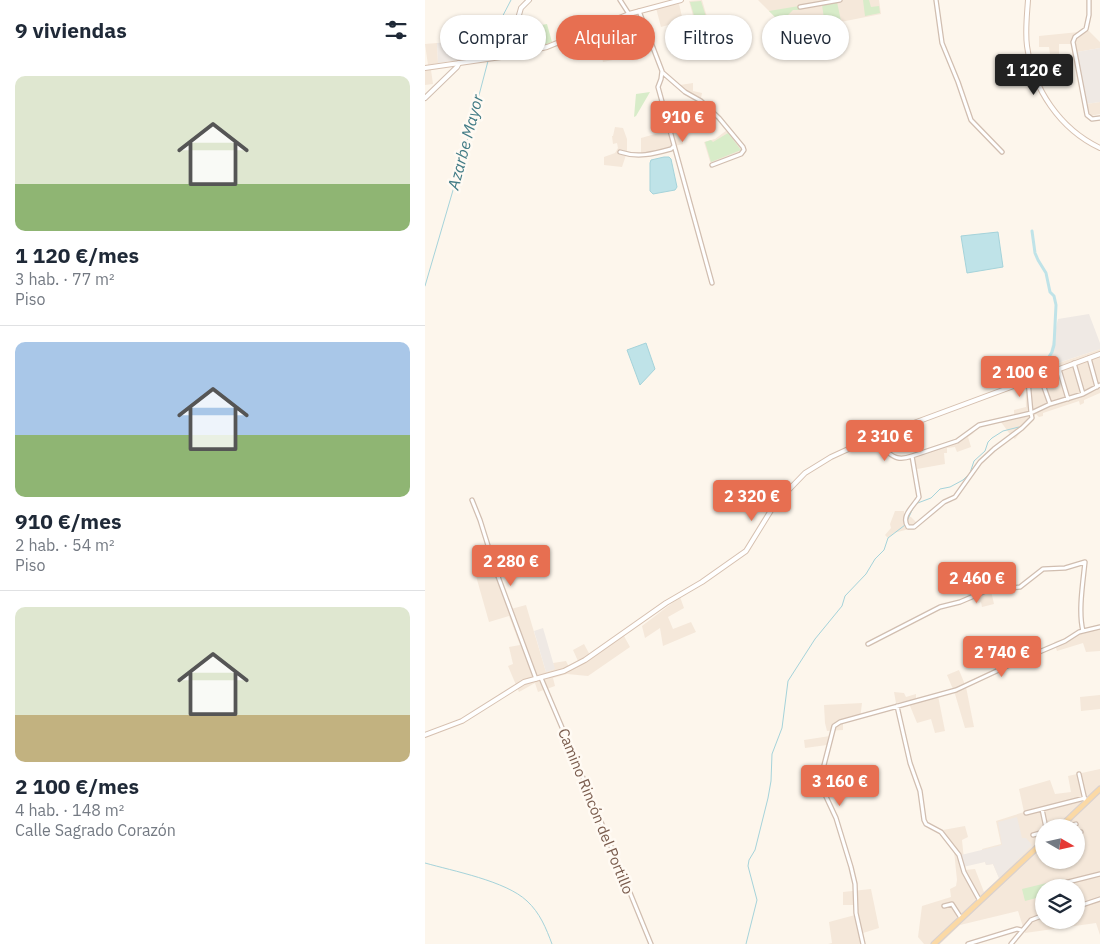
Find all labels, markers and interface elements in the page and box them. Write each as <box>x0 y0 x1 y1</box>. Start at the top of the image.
chip: Comprar <box>440 15 546 60</box>
chip: Alquilar <box>556 15 655 60</box>
chip: Filtros <box>665 15 752 60</box>
chip: Nuevo <box>762 15 849 60</box>
text: 9 viviendas <box>15 16 127 44</box>
icon: filters <box>382 16 410 44</box>
pin: 1 120 € <box>988 54 1080 96</box>
text: 1 120 € <box>1006 60 1062 80</box>
water label: Azarbe Mayor <box>442 91 488 193</box>
pin: 910 € <box>648 100 718 143</box>
text: 910 € <box>662 107 704 127</box>
icon: home <box>168 109 258 199</box>
text: 1 120 €/mes <box>15 241 139 269</box>
text: 3 hab. · 77 m² <box>15 269 115 289</box>
text: Piso <box>15 289 45 309</box>
pin: 2 100 € <box>974 356 1066 398</box>
text: 2 100 € <box>992 362 1048 382</box>
icon: home <box>168 374 258 464</box>
pin: 2 310 € <box>839 420 931 462</box>
text: 2 310 € <box>857 426 913 446</box>
pin: 2 320 € <box>706 480 798 522</box>
text: 2 320 € <box>724 486 780 506</box>
text: 910 €/mes <box>15 507 122 535</box>
text: 2 hab. · 54 m² <box>15 535 115 555</box>
pin: 2 280 € <box>465 544 557 587</box>
text: 2 280 € <box>483 551 539 571</box>
text: Piso <box>15 555 45 575</box>
pin: 2 460 € <box>931 562 1023 604</box>
text: 2 460 € <box>949 568 1005 588</box>
pin: 2 740 € <box>956 636 1048 678</box>
icon: home <box>168 639 258 729</box>
text: 2 740 € <box>974 642 1030 662</box>
street label: Camino Rincón del Portillo <box>554 725 638 897</box>
pin: 3 160 € <box>794 764 886 807</box>
text: 3 160 € <box>812 771 868 791</box>
text: 2 100 €/mes <box>15 772 139 800</box>
text: 4 hab. · 148 m² <box>15 800 124 820</box>
north arrow <box>1035 819 1085 869</box>
map controls <box>1035 819 1085 929</box>
text: Calle Sagrado Corazón <box>15 820 176 840</box>
button: layers <box>1035 879 1085 929</box>

